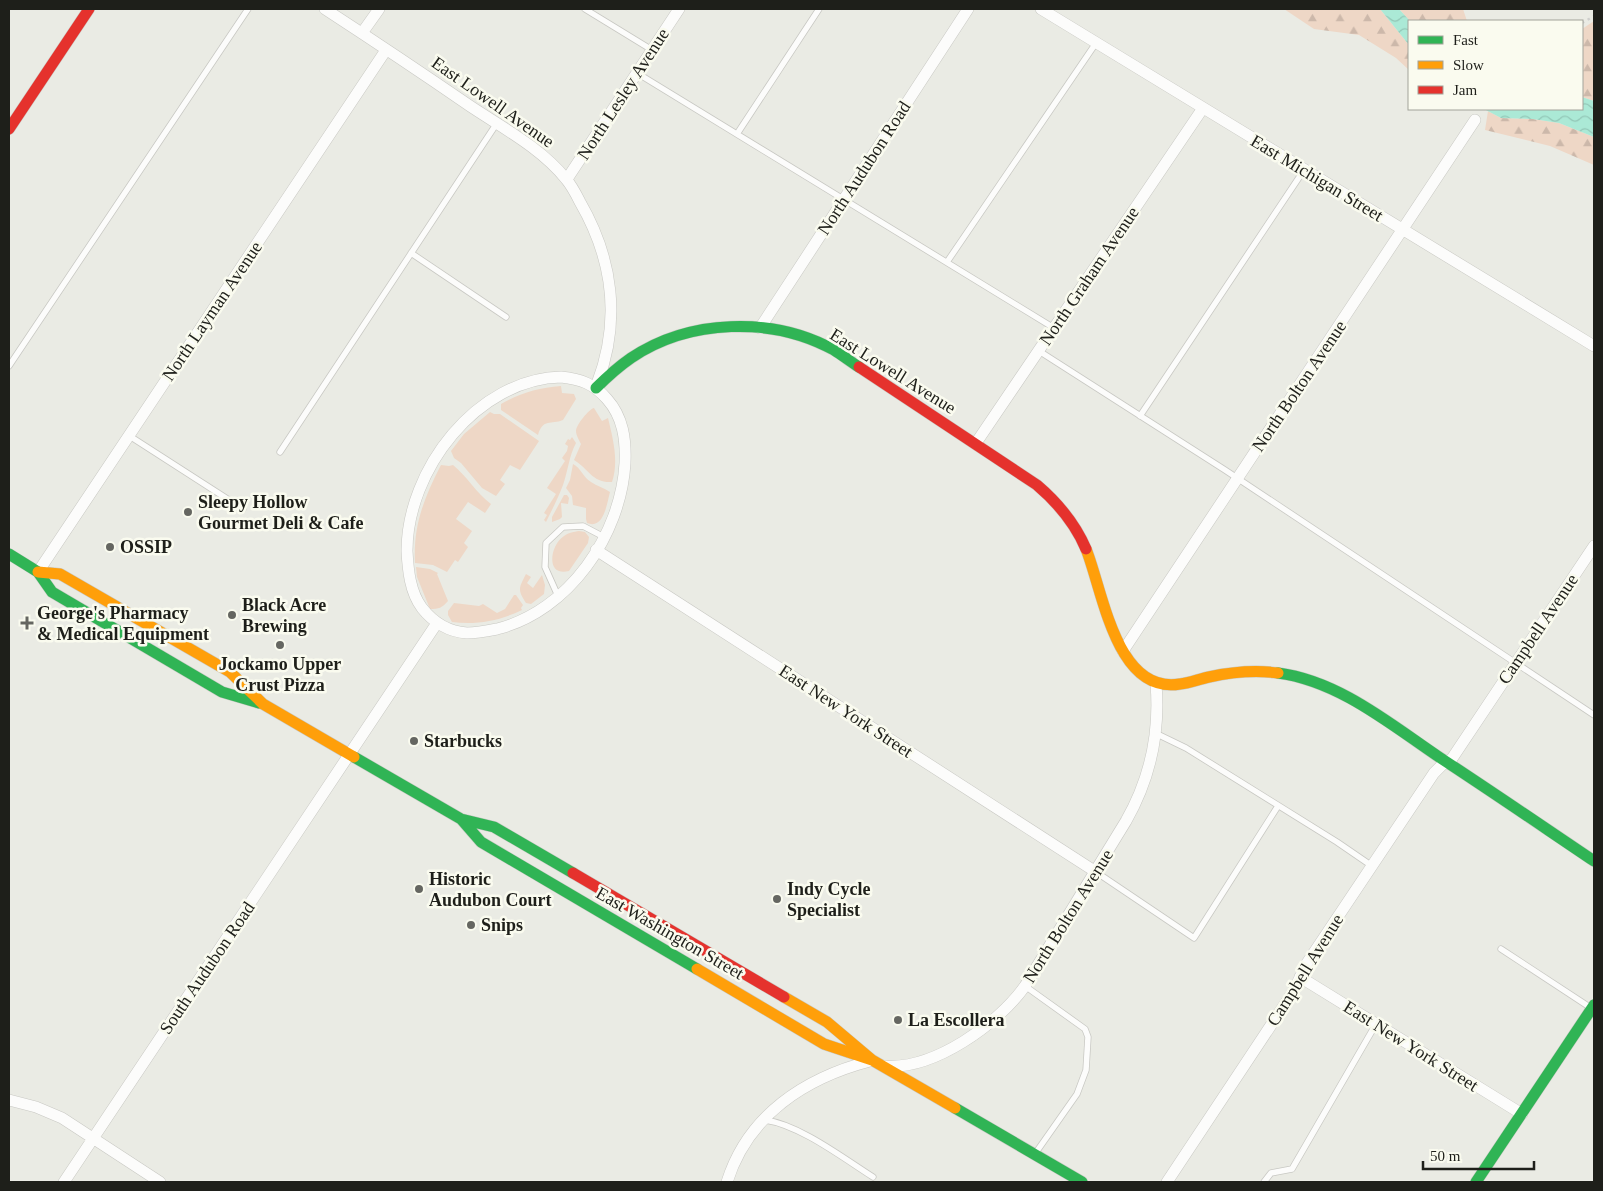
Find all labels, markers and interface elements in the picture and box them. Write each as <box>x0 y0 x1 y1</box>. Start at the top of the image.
legend <box>1408 20 1583 110</box>
street label: North Lesley Avenue <box>573 25 673 163</box>
text: Fast <box>1453 32 1479 48</box>
street label: East Lowell Avenue <box>428 52 558 152</box>
text: Slow <box>1453 57 1484 73</box>
text: Jam <box>1453 82 1477 98</box>
street label: North Audubon Road <box>813 98 915 238</box>
street label: East Michigan Street <box>1247 131 1387 225</box>
street label: North Graham Avenue <box>1035 203 1143 349</box>
street label: North Layman Avenue <box>158 238 266 384</box>
street label: North Bolton Avenue <box>1248 317 1350 455</box>
street label: East Lowell Avenue <box>826 324 960 418</box>
place label: Sleepy Hollow Gourmet Deli & Cafe <box>198 492 363 533</box>
marker: Sleepy Hollow Gourmet Deli & Cafe <box>182 506 194 518</box>
place label: OSSIP <box>120 537 172 557</box>
marker: OSSIP <box>104 541 116 553</box>
street label: Campbell Avenue <box>1494 570 1582 688</box>
place label: Black Acre Brewing <box>242 595 326 636</box>
place label: George's Pharmacy & Medical Equipment <box>37 603 209 644</box>
marker: Black Acre Brewing <box>226 609 238 621</box>
marker: George's Pharmacy & Medical Equipment <box>21 617 33 629</box>
marker: Jockamo Upper Crust Pizza <box>274 639 286 651</box>
place label: Jockamo Upper Crust Pizza <box>219 654 341 695</box>
street label: East New York Street <box>776 660 916 762</box>
place label: Starbucks <box>424 731 502 751</box>
marker: Starbucks <box>408 735 420 747</box>
street label: North Bolton Avenue <box>1019 846 1117 986</box>
place label: Historic Audubon Court <box>429 869 552 910</box>
place label: Indy Cycle Specialist <box>787 879 871 920</box>
marker: Historic Audubon Court <box>413 883 425 895</box>
street label: East Washington Street <box>593 883 747 983</box>
marker: Indy Cycle Specialist <box>771 893 783 905</box>
street label: South Audubon Road <box>155 898 259 1038</box>
street label: Campbell Avenue <box>1263 910 1347 1030</box>
place label: Snips <box>481 915 523 935</box>
marker: Snips <box>465 919 477 931</box>
street label: East New York Street <box>1340 996 1482 1096</box>
place label: La Escollera <box>908 1010 1005 1030</box>
marker: La Escollera <box>892 1014 904 1026</box>
scale bar <box>1423 1138 1534 1170</box>
text: 50 m <box>1430 1148 1461 1164</box>

